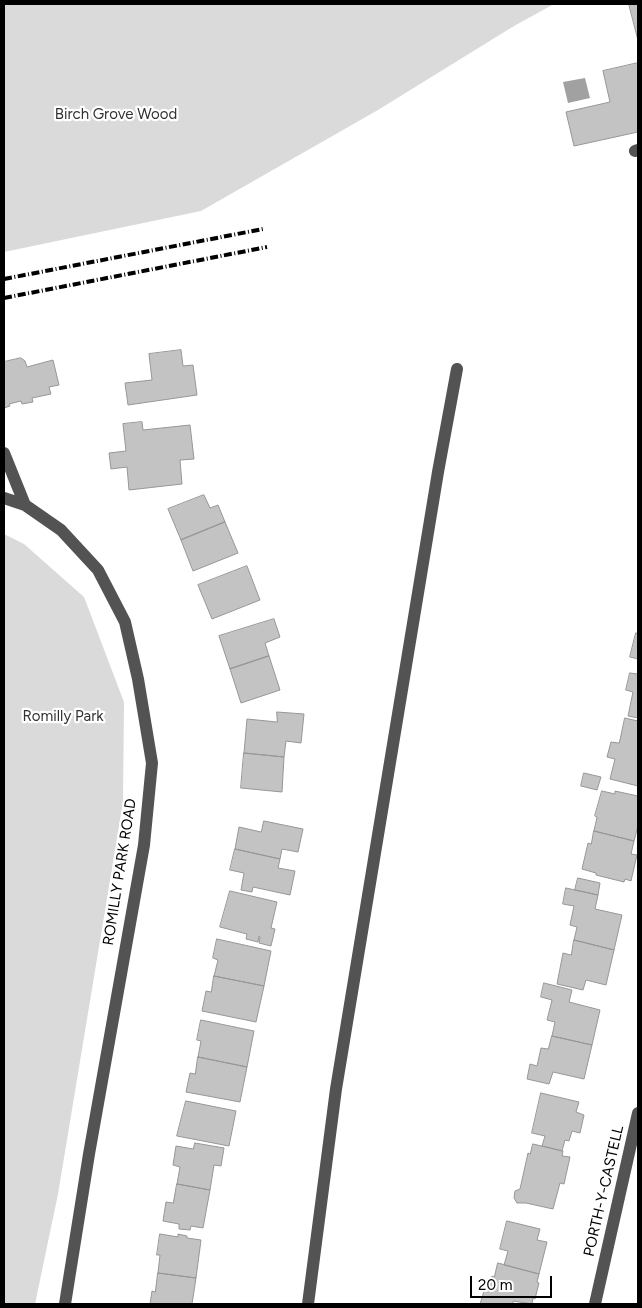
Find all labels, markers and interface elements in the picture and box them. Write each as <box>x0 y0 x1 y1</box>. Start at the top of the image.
park label: Birch Grove Wood <box>55 106 177 124</box>
park label: Romilly Park <box>22 708 104 726</box>
street label: ROMILLY PARK ROAD <box>99 797 141 947</box>
street label: PORTH-Y-CASTELL <box>580 1124 628 1258</box>
scale bar <box>472 1266 554 1298</box>
text: 20 m <box>478 1276 512 1294</box>

